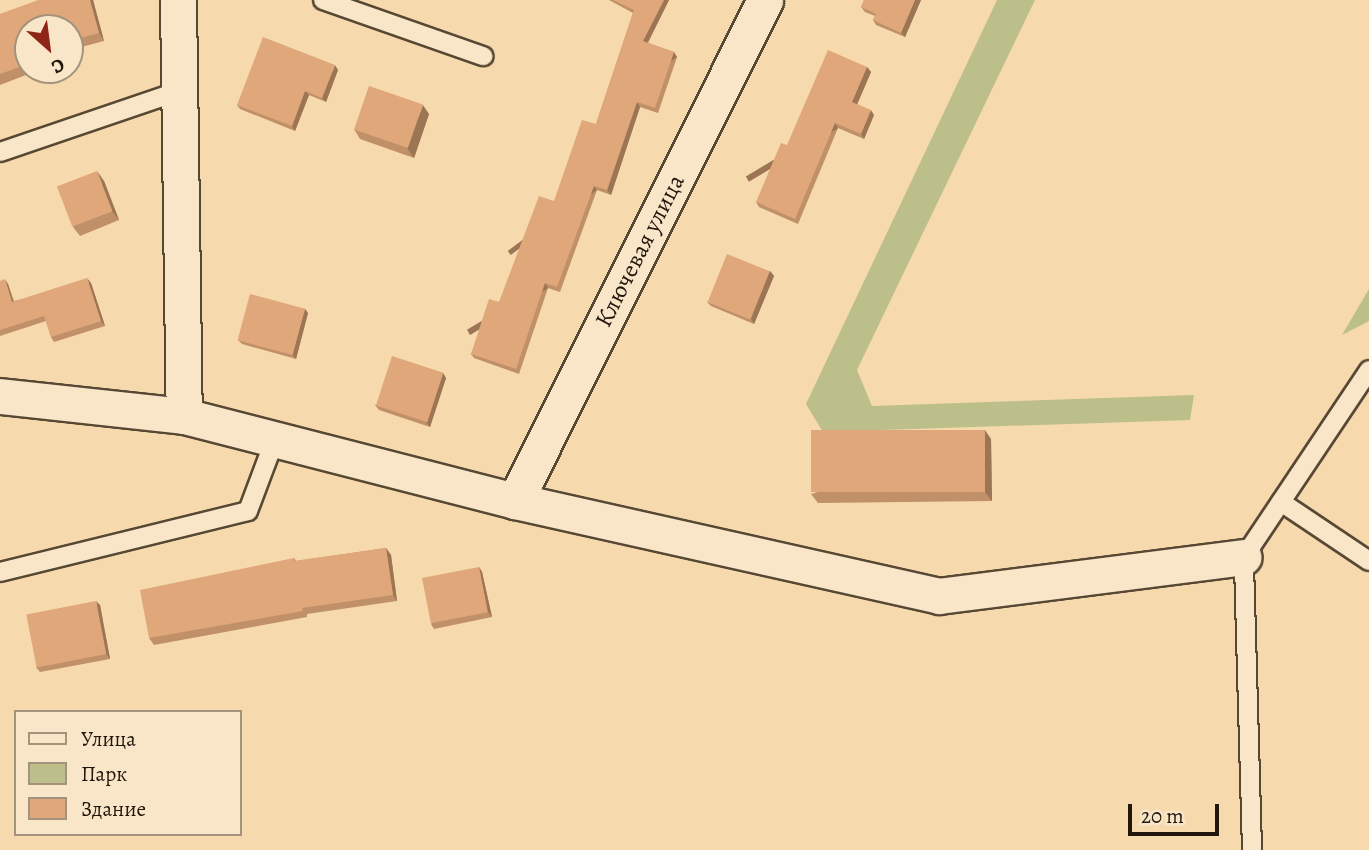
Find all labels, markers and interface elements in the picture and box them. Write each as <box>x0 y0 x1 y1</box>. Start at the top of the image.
north arrow <box>14 14 84 84</box>
text: С <box>47 52 69 80</box>
street label: Ключевая улица <box>589 170 691 332</box>
legend <box>14 710 242 836</box>
text: Улица <box>81 725 136 753</box>
text: Парк <box>81 760 127 788</box>
scale bar <box>1131 790 1222 834</box>
text: Здание <box>81 795 146 823</box>
text: 20 m <box>1141 802 1184 830</box>

